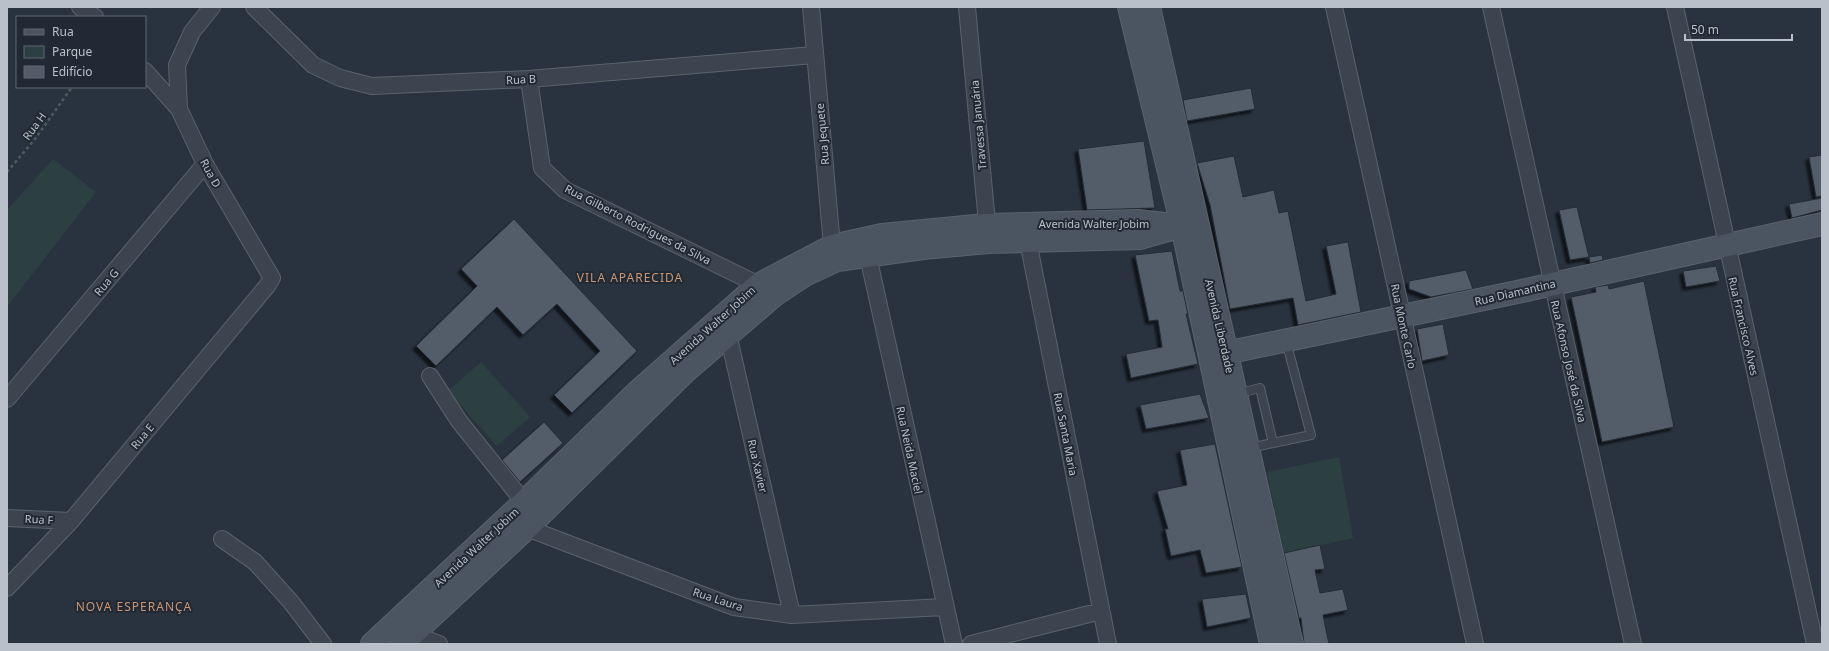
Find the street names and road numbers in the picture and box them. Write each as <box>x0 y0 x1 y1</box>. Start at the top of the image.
street label: Rua B <box>506 71 536 87</box>
street label: Travessa Januária <box>967 80 989 170</box>
street label: Rua Jequete <box>812 103 832 165</box>
street label: Rua H <box>19 109 49 143</box>
street label: Rua D <box>197 156 225 190</box>
street label: Rua Gilberto Rodrigues da Silva <box>562 181 714 267</box>
street label: Avenida Walter Jobim <box>1039 216 1149 231</box>
street label: Rua G <box>90 265 122 299</box>
street label: Rua Diamantina <box>1473 275 1557 309</box>
street label: Rua Francisco Alves <box>1725 275 1763 377</box>
street label: Avenida Liberdade <box>1202 278 1238 374</box>
street label: Avenida Walter Jobim <box>666 282 758 368</box>
street label: Rua Monte Carlo <box>1388 282 1420 370</box>
street label: Rua Afonso José da Silva <box>1548 298 1590 424</box>
street label: Rua Santa Maria <box>1051 391 1081 477</box>
street label: Rua Neida Maciel <box>893 405 927 495</box>
street label: Rua E <box>127 420 157 452</box>
street label: Rua Xavier <box>745 438 772 495</box>
street label: Avenida Walter Jobim <box>431 504 521 590</box>
street label: Rua F <box>24 511 54 527</box>
street label: Rua Laura <box>691 584 745 614</box>

